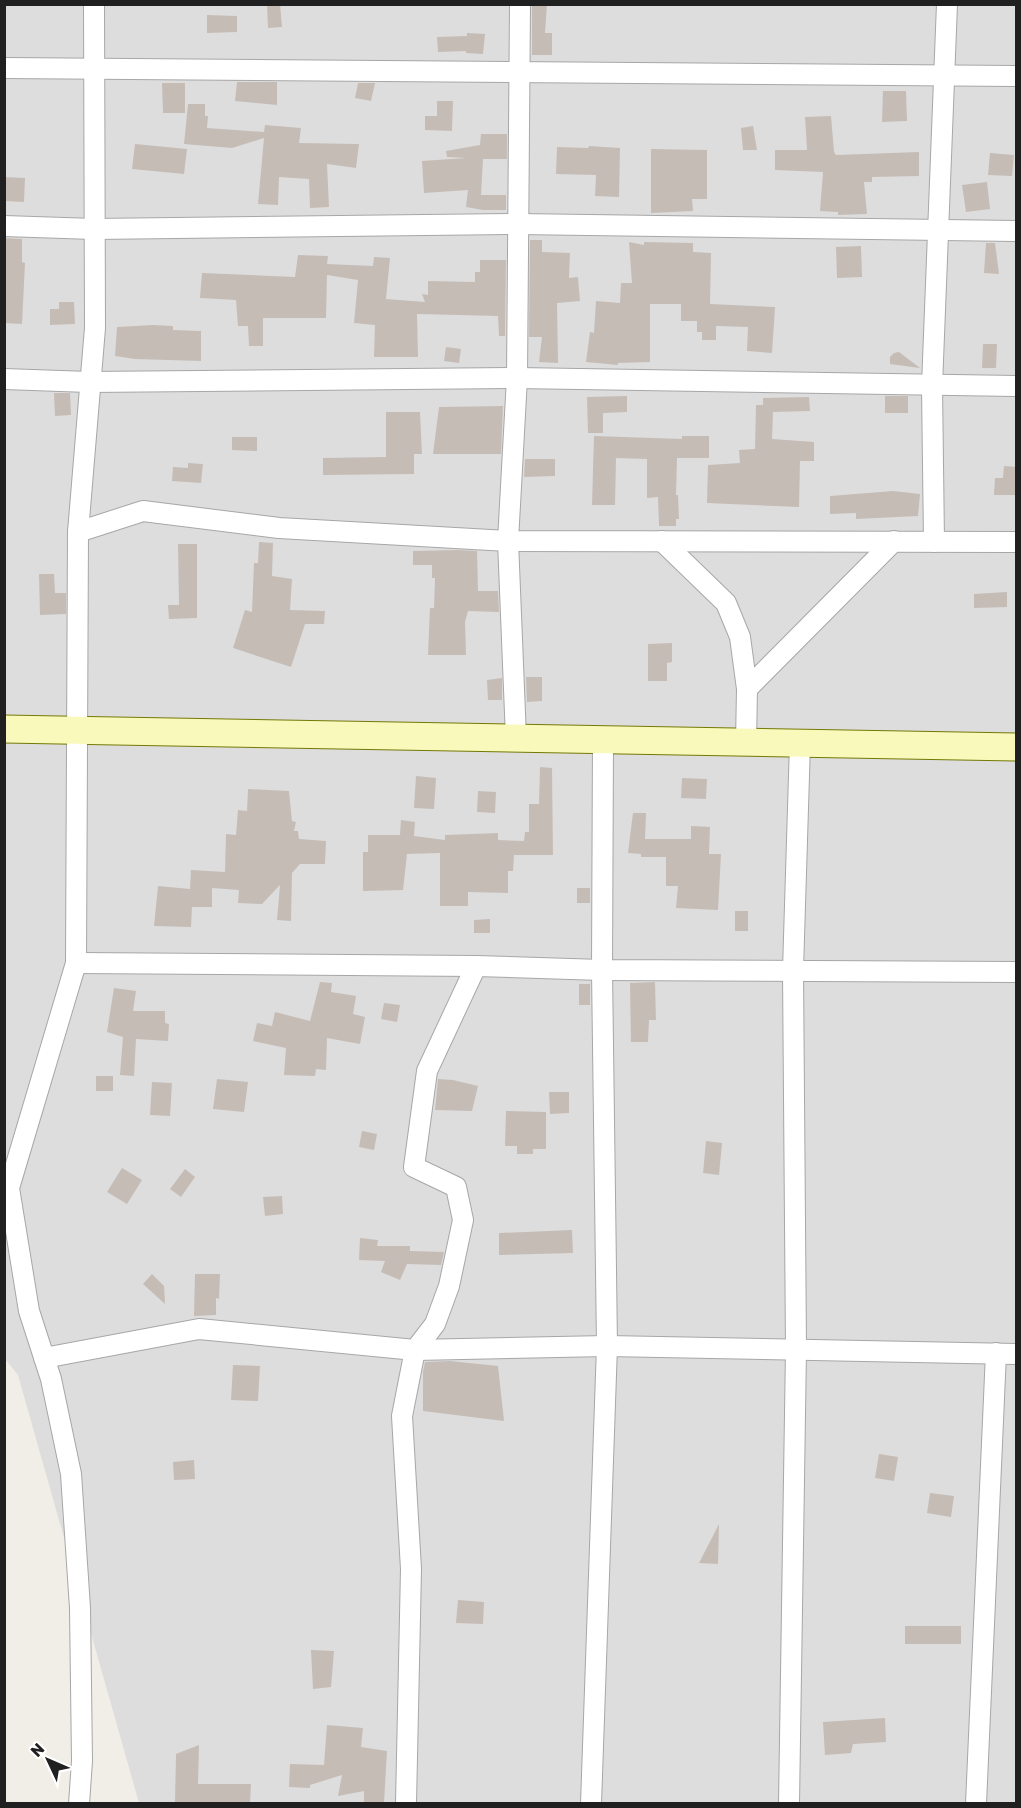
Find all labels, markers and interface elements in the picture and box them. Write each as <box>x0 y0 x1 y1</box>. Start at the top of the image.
north arrow <box>18 1730 78 1790</box>
text: N <box>27 1739 48 1761</box>

